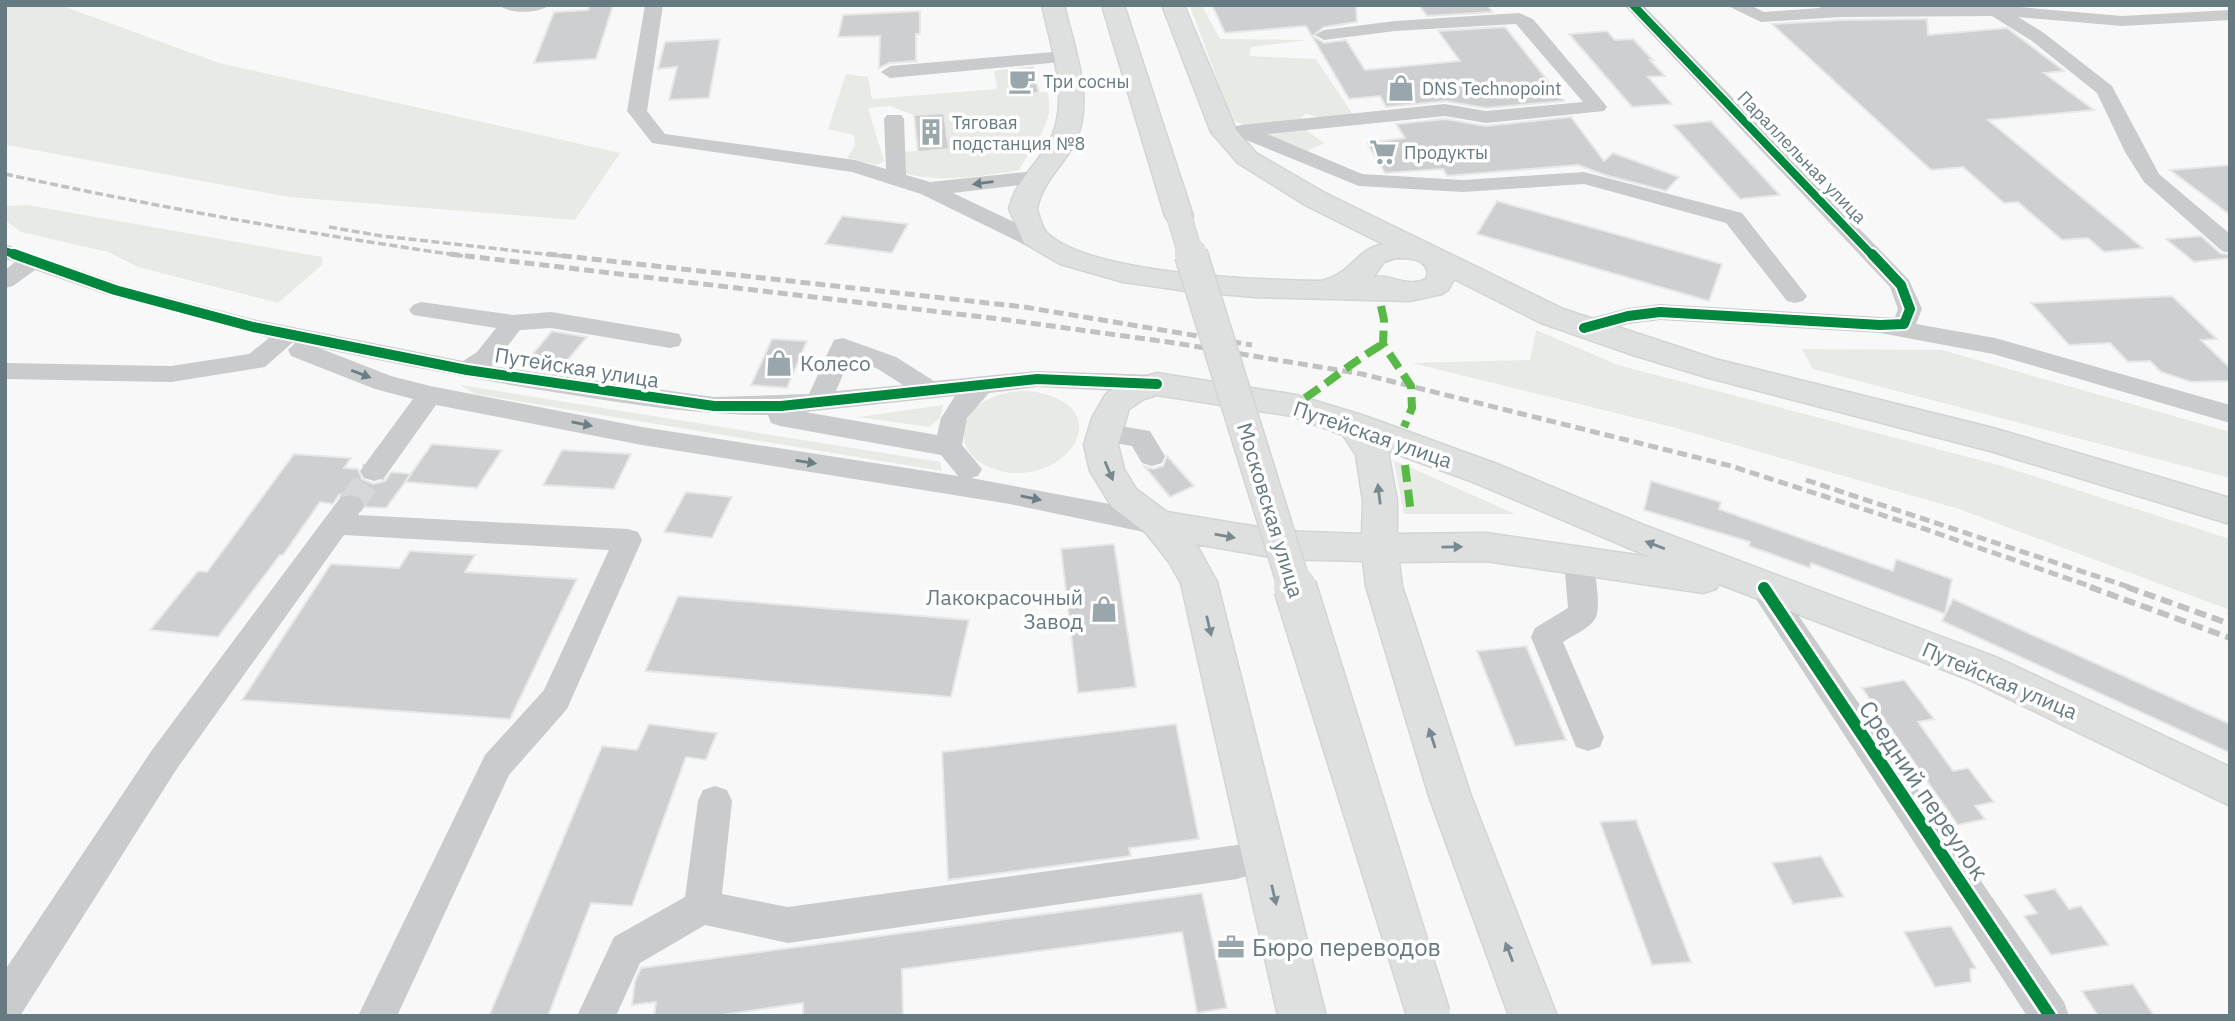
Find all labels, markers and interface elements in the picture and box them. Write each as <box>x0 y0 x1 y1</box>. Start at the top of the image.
cafe icon: Три сосны <box>1007 66 1037 96</box>
place label: Три сосны <box>1043 70 1129 93</box>
shop icon: DNS Technopoint <box>1386 73 1416 103</box>
place label: DNS Technopoint <box>1422 77 1562 100</box>
street label: Параллельная улица <box>1733 86 1872 229</box>
place label: Тяговая подстанция №8 <box>952 111 1085 155</box>
building icon: Тяговая подстанция №8 <box>916 117 946 147</box>
supermarket icon: Продукты <box>1368 137 1398 167</box>
place label: Продукты <box>1404 141 1488 164</box>
one-way arrow <box>972 178 994 189</box>
street label: Путейская улица <box>493 340 661 394</box>
shop icon: Колесо <box>764 348 794 378</box>
place label: Колесо <box>800 349 871 377</box>
one-way arrow <box>350 368 371 379</box>
street label: Путейская улица <box>1290 394 1456 474</box>
one-way arrow <box>571 419 593 430</box>
street label: Московская улица <box>1231 419 1311 601</box>
one-way arrow <box>795 457 817 468</box>
one-way arrow <box>1104 461 1115 482</box>
one-way arrow <box>1373 483 1384 505</box>
one-way arrow <box>1020 493 1042 504</box>
one-way arrow <box>1214 531 1236 542</box>
one-way arrow <box>1644 539 1665 550</box>
one-way arrow <box>1441 542 1463 553</box>
place label: Лакокрасочный Завод <box>926 583 1083 635</box>
shop icon: Лакокрасочный Завод <box>1089 594 1119 624</box>
one-way arrow <box>1204 616 1215 638</box>
street label: Путейская улица <box>1918 635 2082 725</box>
street label: Средний переулок <box>1852 694 1996 886</box>
one-way arrow <box>1426 727 1437 748</box>
one-way arrow <box>1269 884 1280 906</box>
place label: Бюро переводов <box>1252 931 1441 963</box>
office icon: Бюро переводов <box>1216 932 1246 962</box>
one-way arrow <box>1503 941 1514 962</box>

